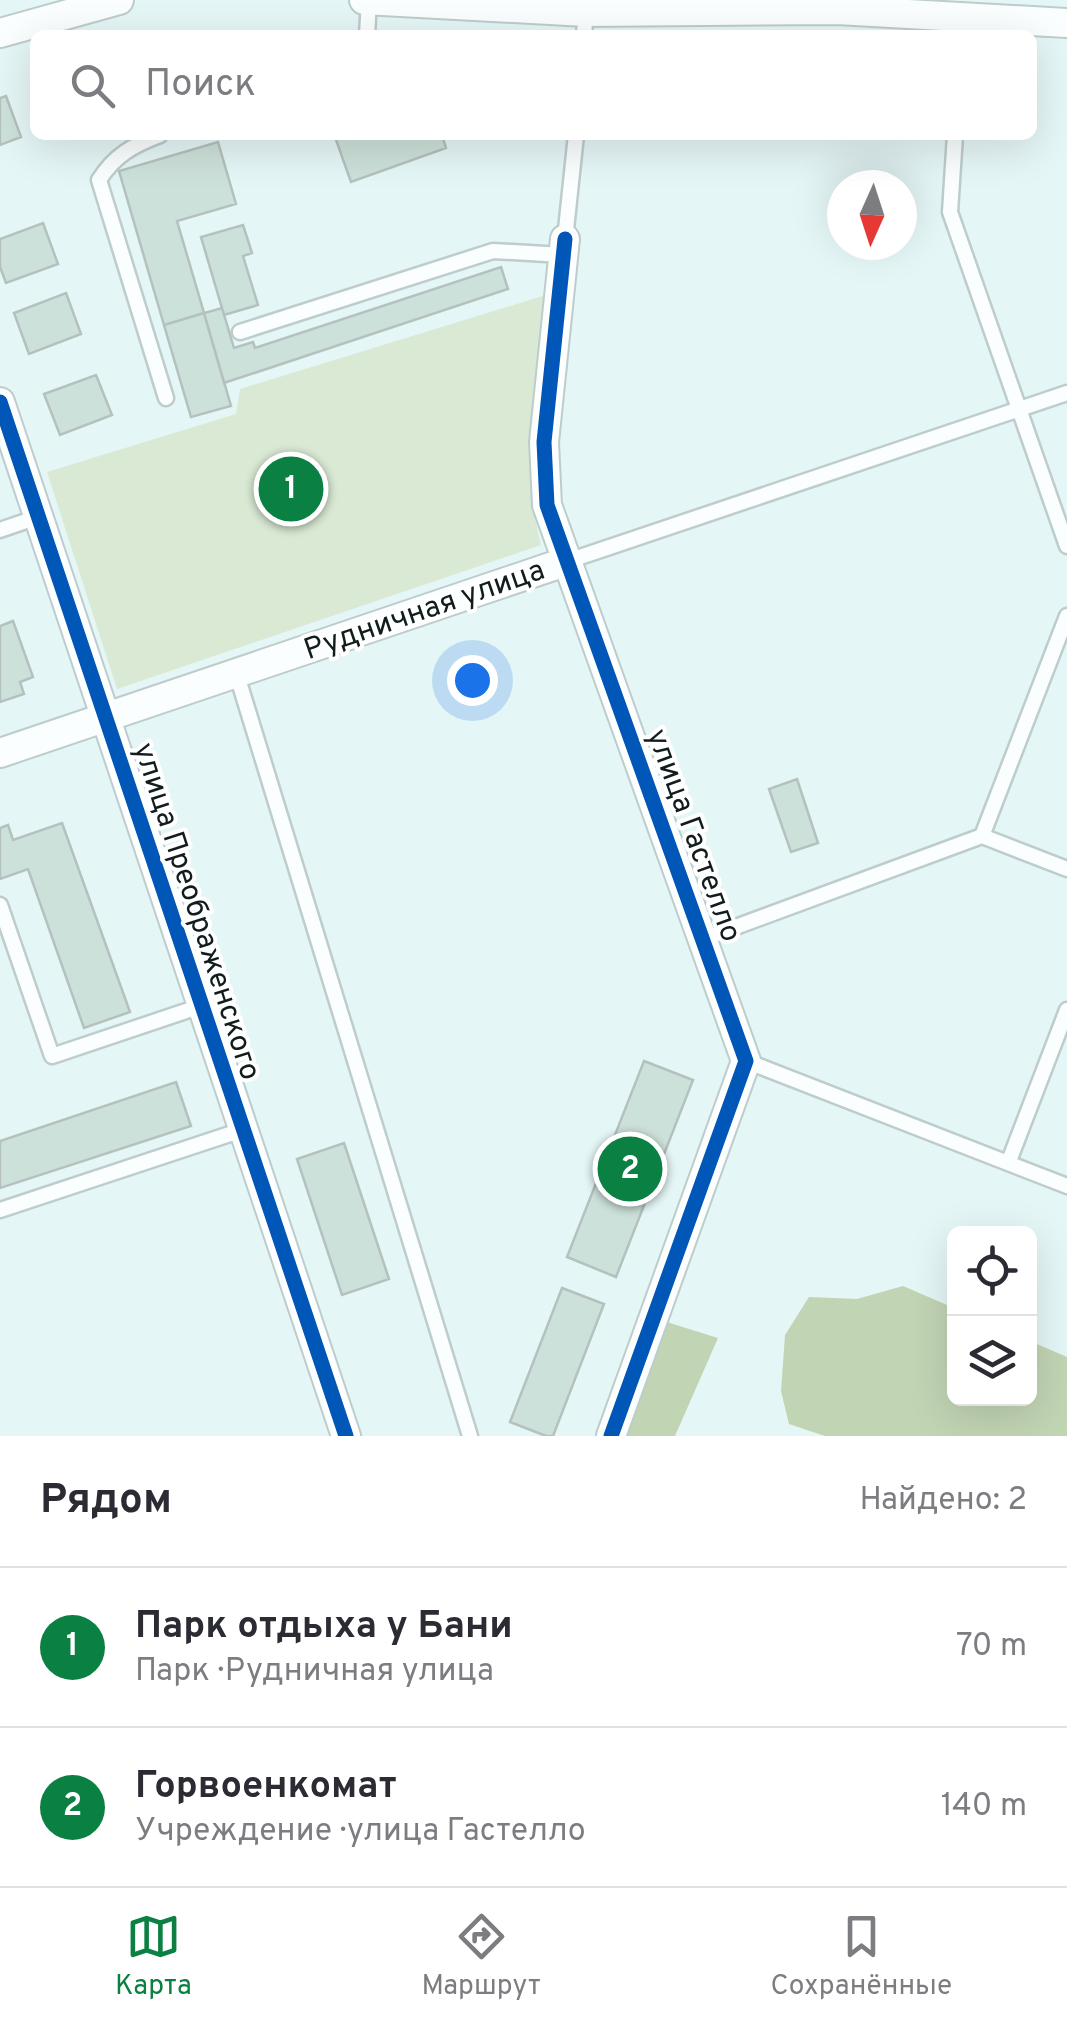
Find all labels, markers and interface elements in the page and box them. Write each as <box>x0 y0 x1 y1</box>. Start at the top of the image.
search box <box>30 30 1037 140</box>
icon: search <box>65 58 120 113</box>
text: Поиск <box>145 61 256 110</box>
north arrow <box>827 170 917 260</box>
pin: 1 <box>258 452 324 526</box>
street label: Рудничная улица <box>300 553 550 670</box>
your location <box>447 655 498 706</box>
street label: улица Гастелло <box>637 724 748 947</box>
street label: улица Преображенского <box>124 738 268 1085</box>
pin: 2 <box>598 1132 662 1206</box>
map controls <box>947 1226 1037 1406</box>
button: locate <box>947 1226 1037 1316</box>
button: layers <box>947 1316 1037 1406</box>
text: Рядом <box>40 1475 172 1528</box>
text: Найдено: 2 <box>860 1481 1027 1521</box>
text: Парк отдыха у Бани <box>135 1603 513 1652</box>
text: 1 <box>66 1627 79 1667</box>
text: 70 m <box>956 1627 1027 1667</box>
text: Парк · Рудничная улица <box>135 1652 494 1692</box>
text: Горвоенкомат <box>135 1763 397 1812</box>
text: 2 <box>63 1787 82 1827</box>
text: 140 m <box>941 1787 1027 1827</box>
text: Учреждение · улица Гастелло <box>135 1812 586 1852</box>
tab: Карта <box>115 1909 192 2005</box>
tab: Маршрут <box>421 1909 541 2005</box>
tab: Сохранённые <box>770 1909 952 2005</box>

